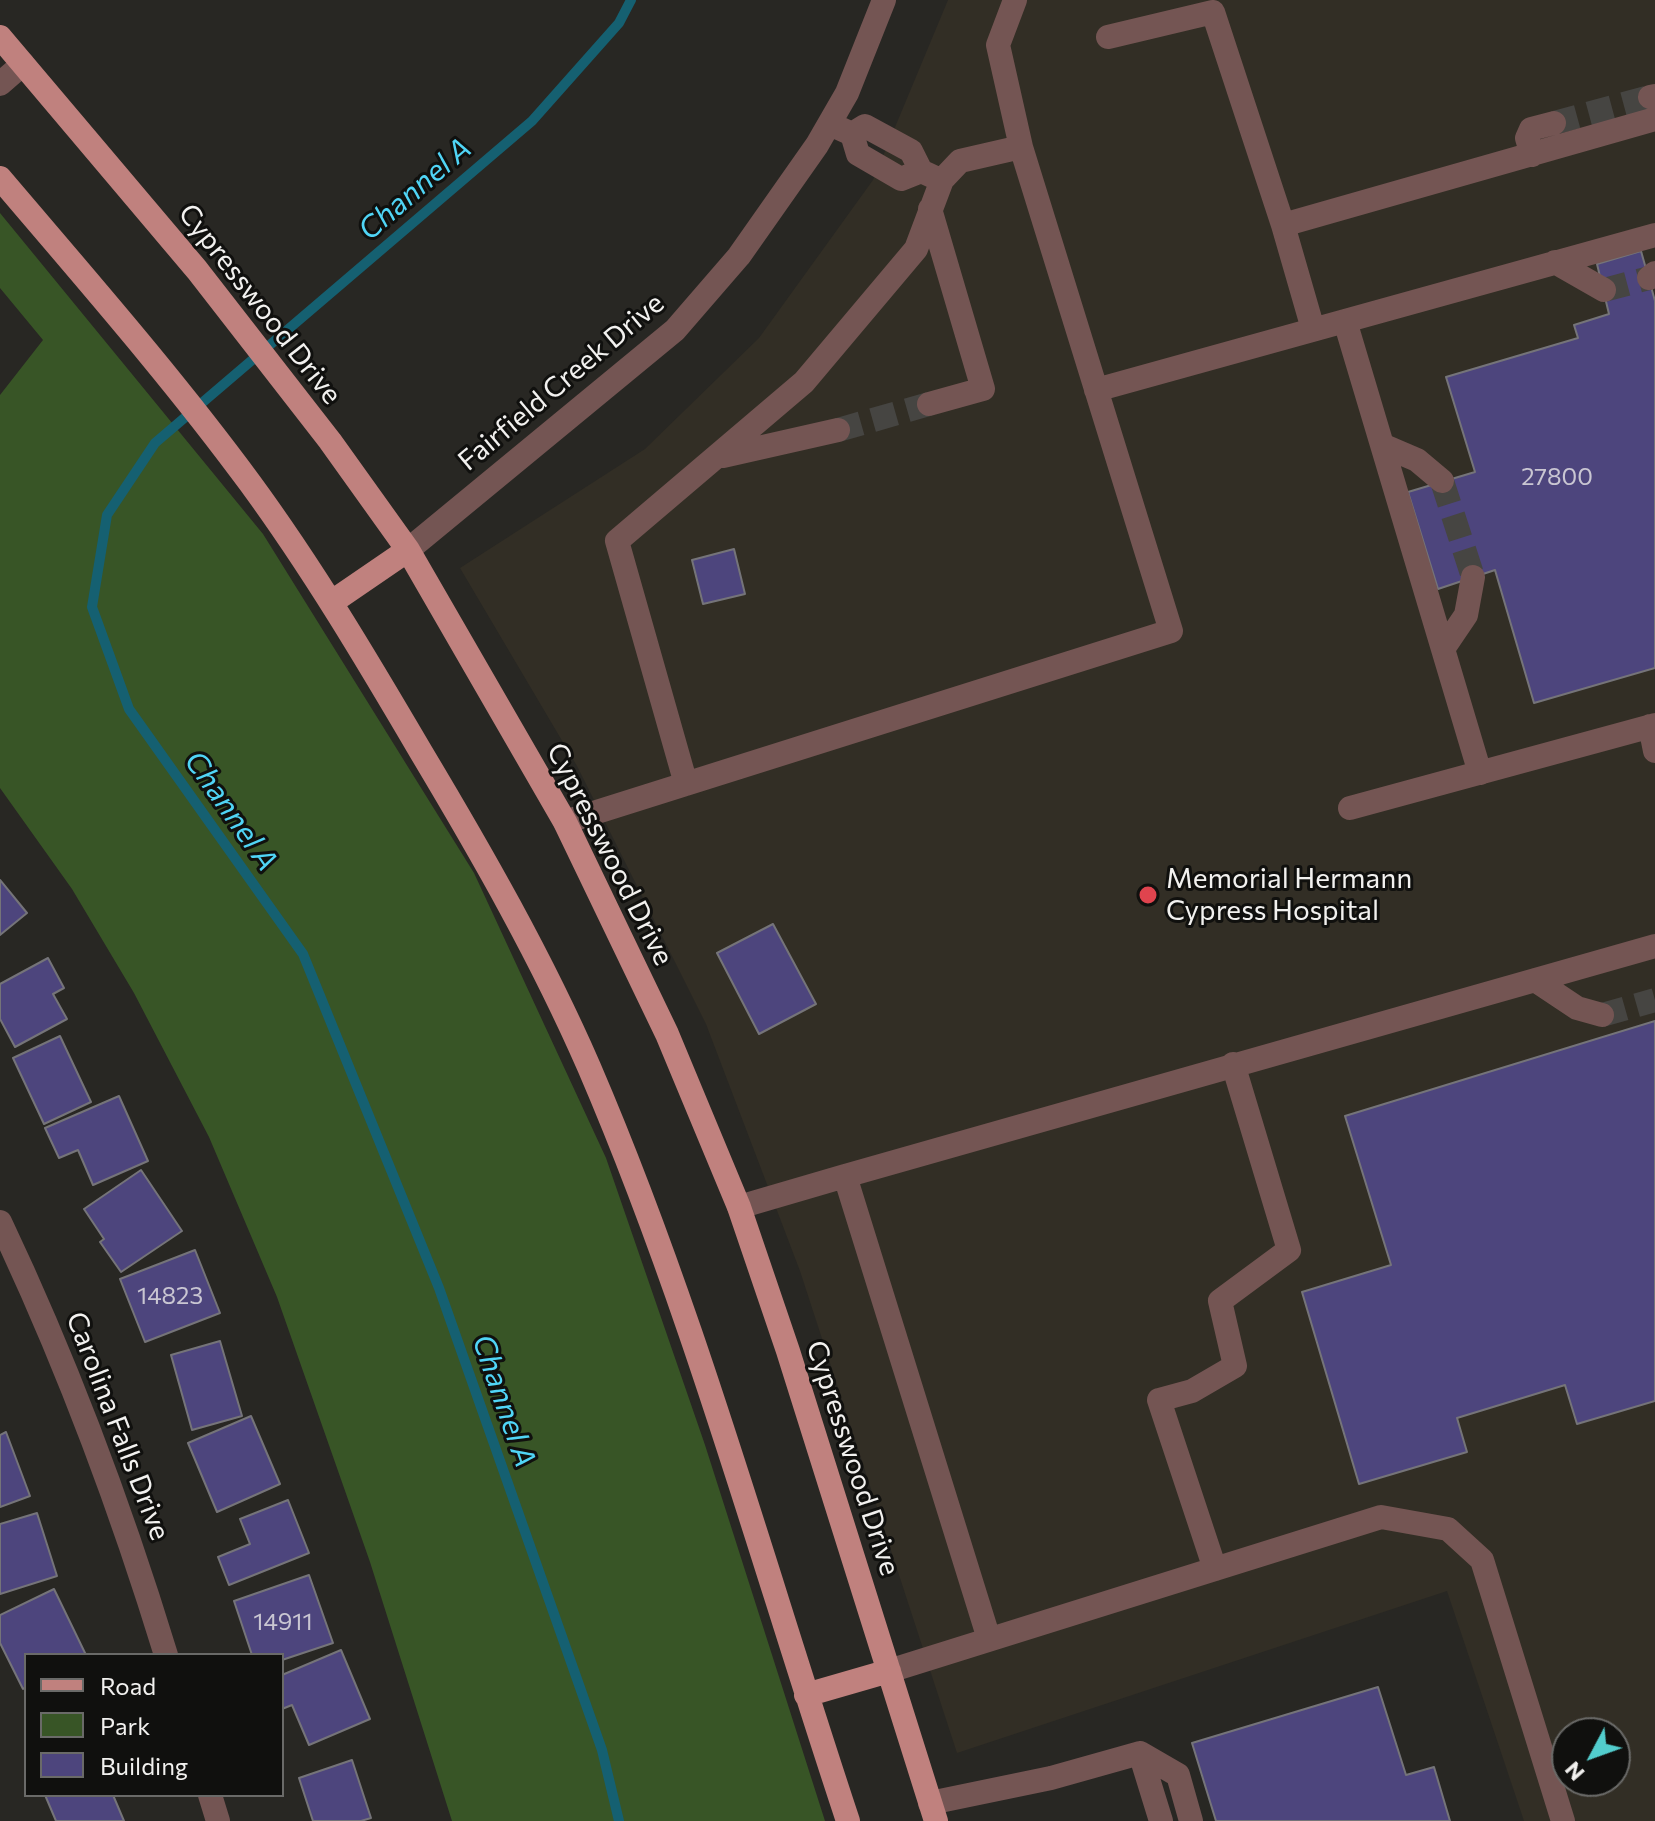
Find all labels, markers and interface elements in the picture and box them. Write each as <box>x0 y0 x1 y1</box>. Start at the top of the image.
water label: Channel A <box>351 130 479 248</box>
street label: Cypresswood Drive <box>171 197 349 411</box>
street label: Fairfield Creek Drive <box>451 286 671 478</box>
house number: 27800 <box>1521 463 1593 491</box>
street label: Cypresswood Drive <box>539 737 681 971</box>
water label: Channel A <box>177 744 285 878</box>
place label: Memorial Hermann Cypress Hospital <box>1166 862 1412 928</box>
marker: Memorial Hermann Cypress Hospital <box>1137 884 1159 906</box>
house number: 14823 <box>137 1282 203 1310</box>
street label: Carolina Falls Drive <box>59 1307 177 1545</box>
water label: Channel A <box>465 1330 543 1472</box>
street label: Cypresswood Drive <box>799 1336 907 1580</box>
house number: 14911 <box>253 1608 313 1636</box>
legend <box>24 1653 284 1797</box>
text: Road <box>100 1671 156 1700</box>
text: Park <box>100 1711 150 1740</box>
north arrow <box>1551 1717 1631 1797</box>
text: Building <box>100 1751 188 1780</box>
text: N <box>1558 1757 1590 1787</box>

